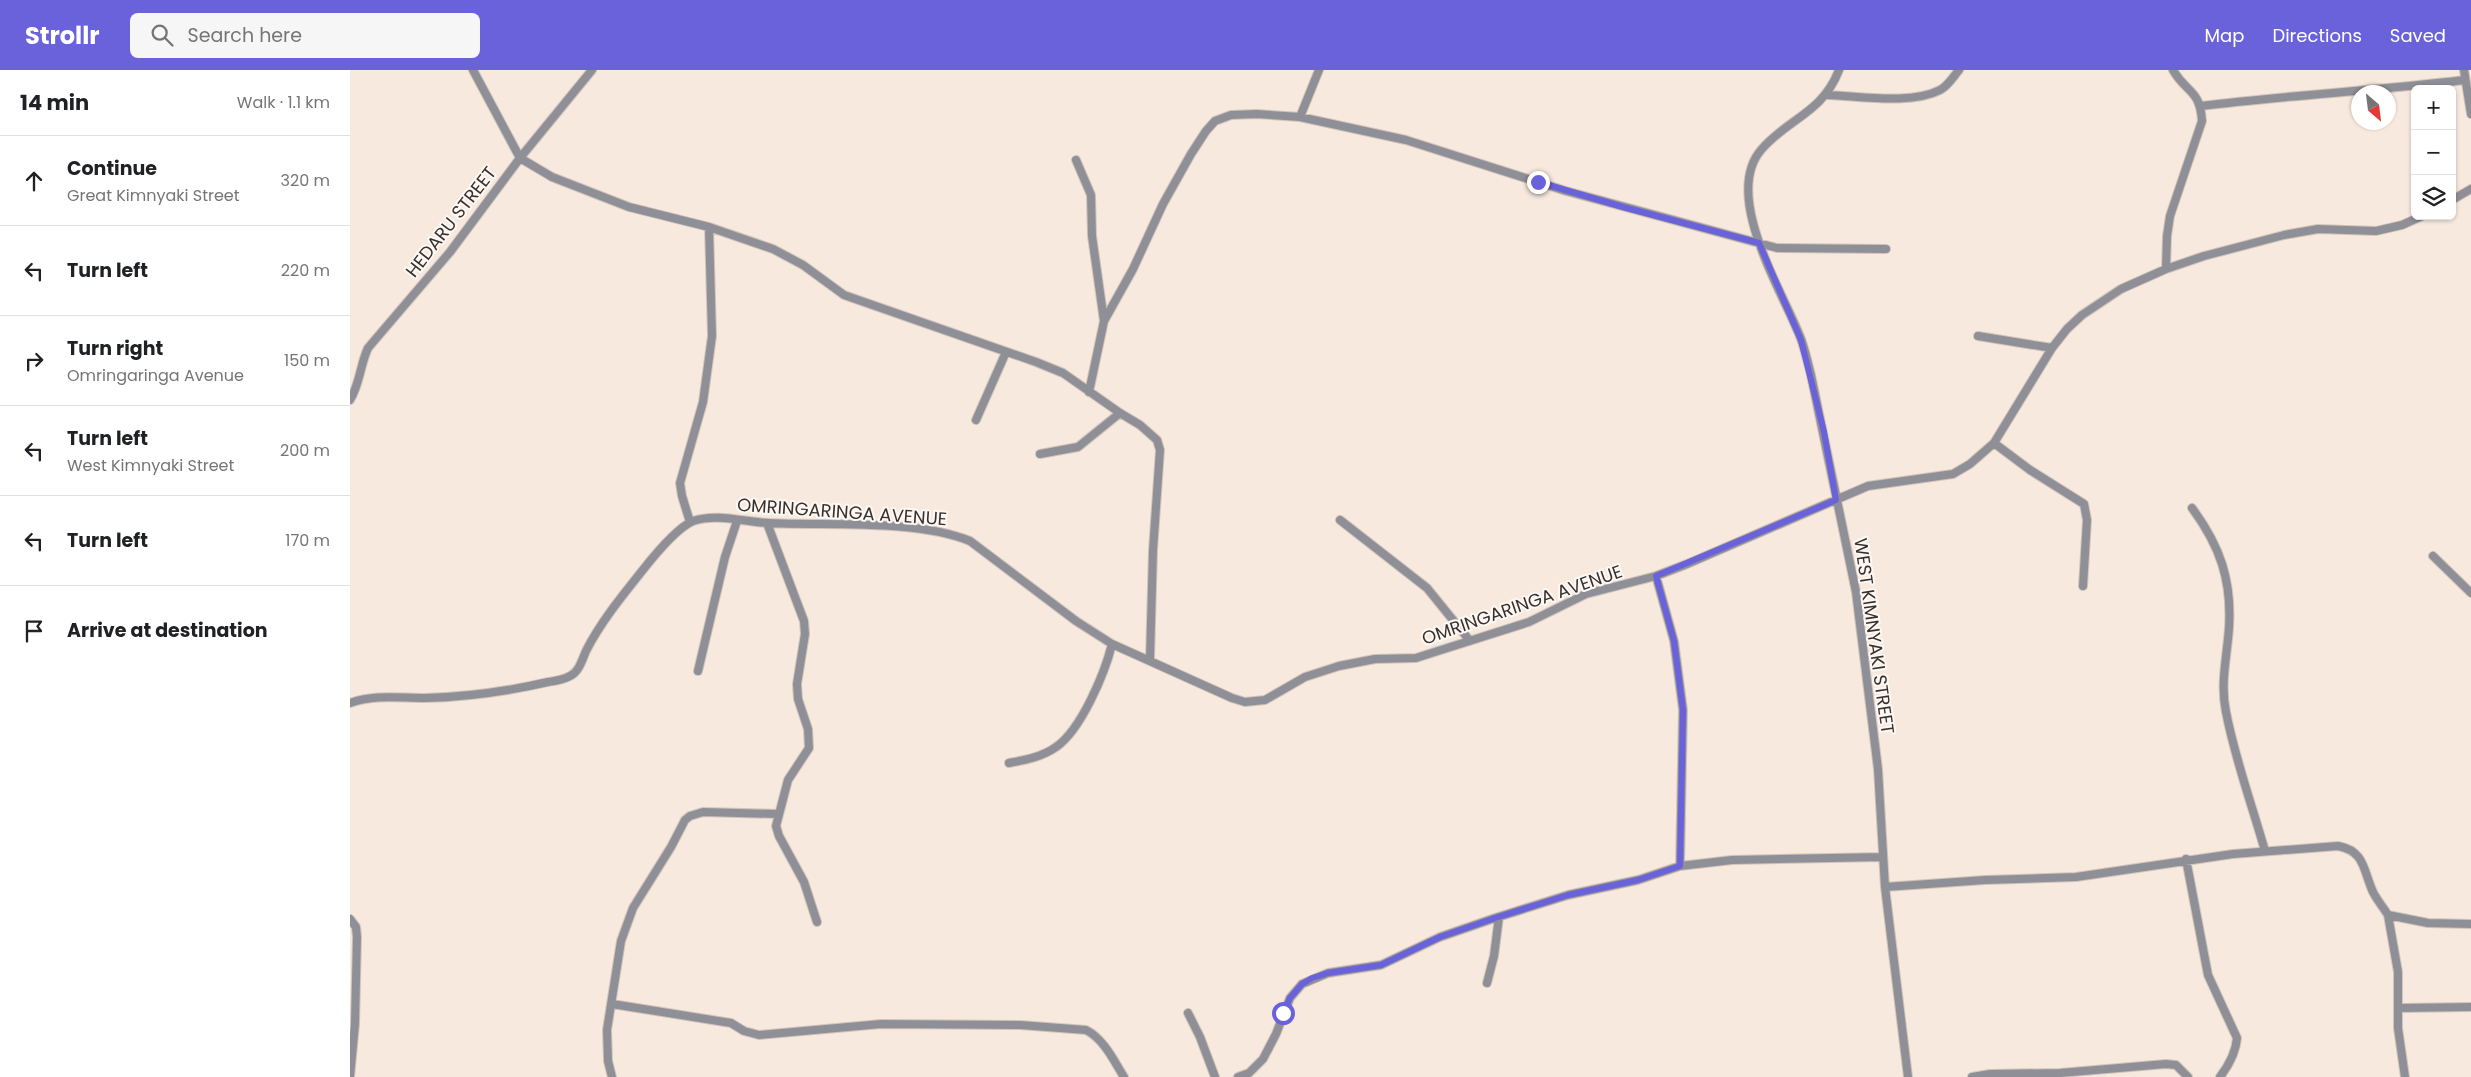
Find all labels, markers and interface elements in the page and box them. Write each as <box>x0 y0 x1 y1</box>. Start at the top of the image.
search box <box>130 13 480 58</box>
text: Strollr <box>25 19 100 52</box>
icon: search <box>148 21 176 49</box>
text: Search here <box>188 22 302 49</box>
text: Map <box>2205 23 2244 48</box>
text: Directions <box>2272 23 2362 48</box>
text: Saved <box>2390 23 2446 48</box>
north arrow <box>2351 85 2396 130</box>
map controls <box>2411 85 2456 220</box>
button: + <box>2411 85 2456 130</box>
text: 14 min <box>20 88 89 117</box>
text: Walk · 1.1 km <box>237 91 330 114</box>
button: − <box>2411 130 2456 175</box>
text: Continue <box>67 155 157 182</box>
street label: HEDARU STREET <box>400 161 502 282</box>
icon: ahead <box>20 167 48 195</box>
text: 320 m <box>281 169 330 192</box>
route end <box>1527 171 1550 194</box>
button: layers <box>2411 175 2456 220</box>
text: Great Kimnyaki Street <box>67 184 240 207</box>
icon: left <box>20 257 48 285</box>
text: Turn left <box>67 257 148 284</box>
text: 220 m <box>281 259 330 282</box>
text: Turn right <box>67 335 163 362</box>
icon: right <box>20 347 48 375</box>
text: 150 m <box>284 349 330 372</box>
text: Omringaringa Avenue <box>67 364 244 387</box>
text: Turn left <box>67 425 148 452</box>
icon: left <box>20 437 48 465</box>
text: 200 m <box>280 439 330 462</box>
text: West Kimnyaki Street <box>67 454 234 477</box>
street label: OMRINGARINGA AVENUE <box>736 492 948 531</box>
icon: left <box>20 527 48 555</box>
text: Turn left <box>67 527 148 554</box>
text: 170 m <box>285 529 330 552</box>
street label: WEST KIMNYAKI STREET <box>1848 536 1901 736</box>
street label: OMRINGARINGA AVENUE <box>1418 558 1625 651</box>
icon: arrive <box>20 617 48 645</box>
text: Arrive at destination <box>67 617 268 644</box>
route start <box>1272 1002 1295 1025</box>

